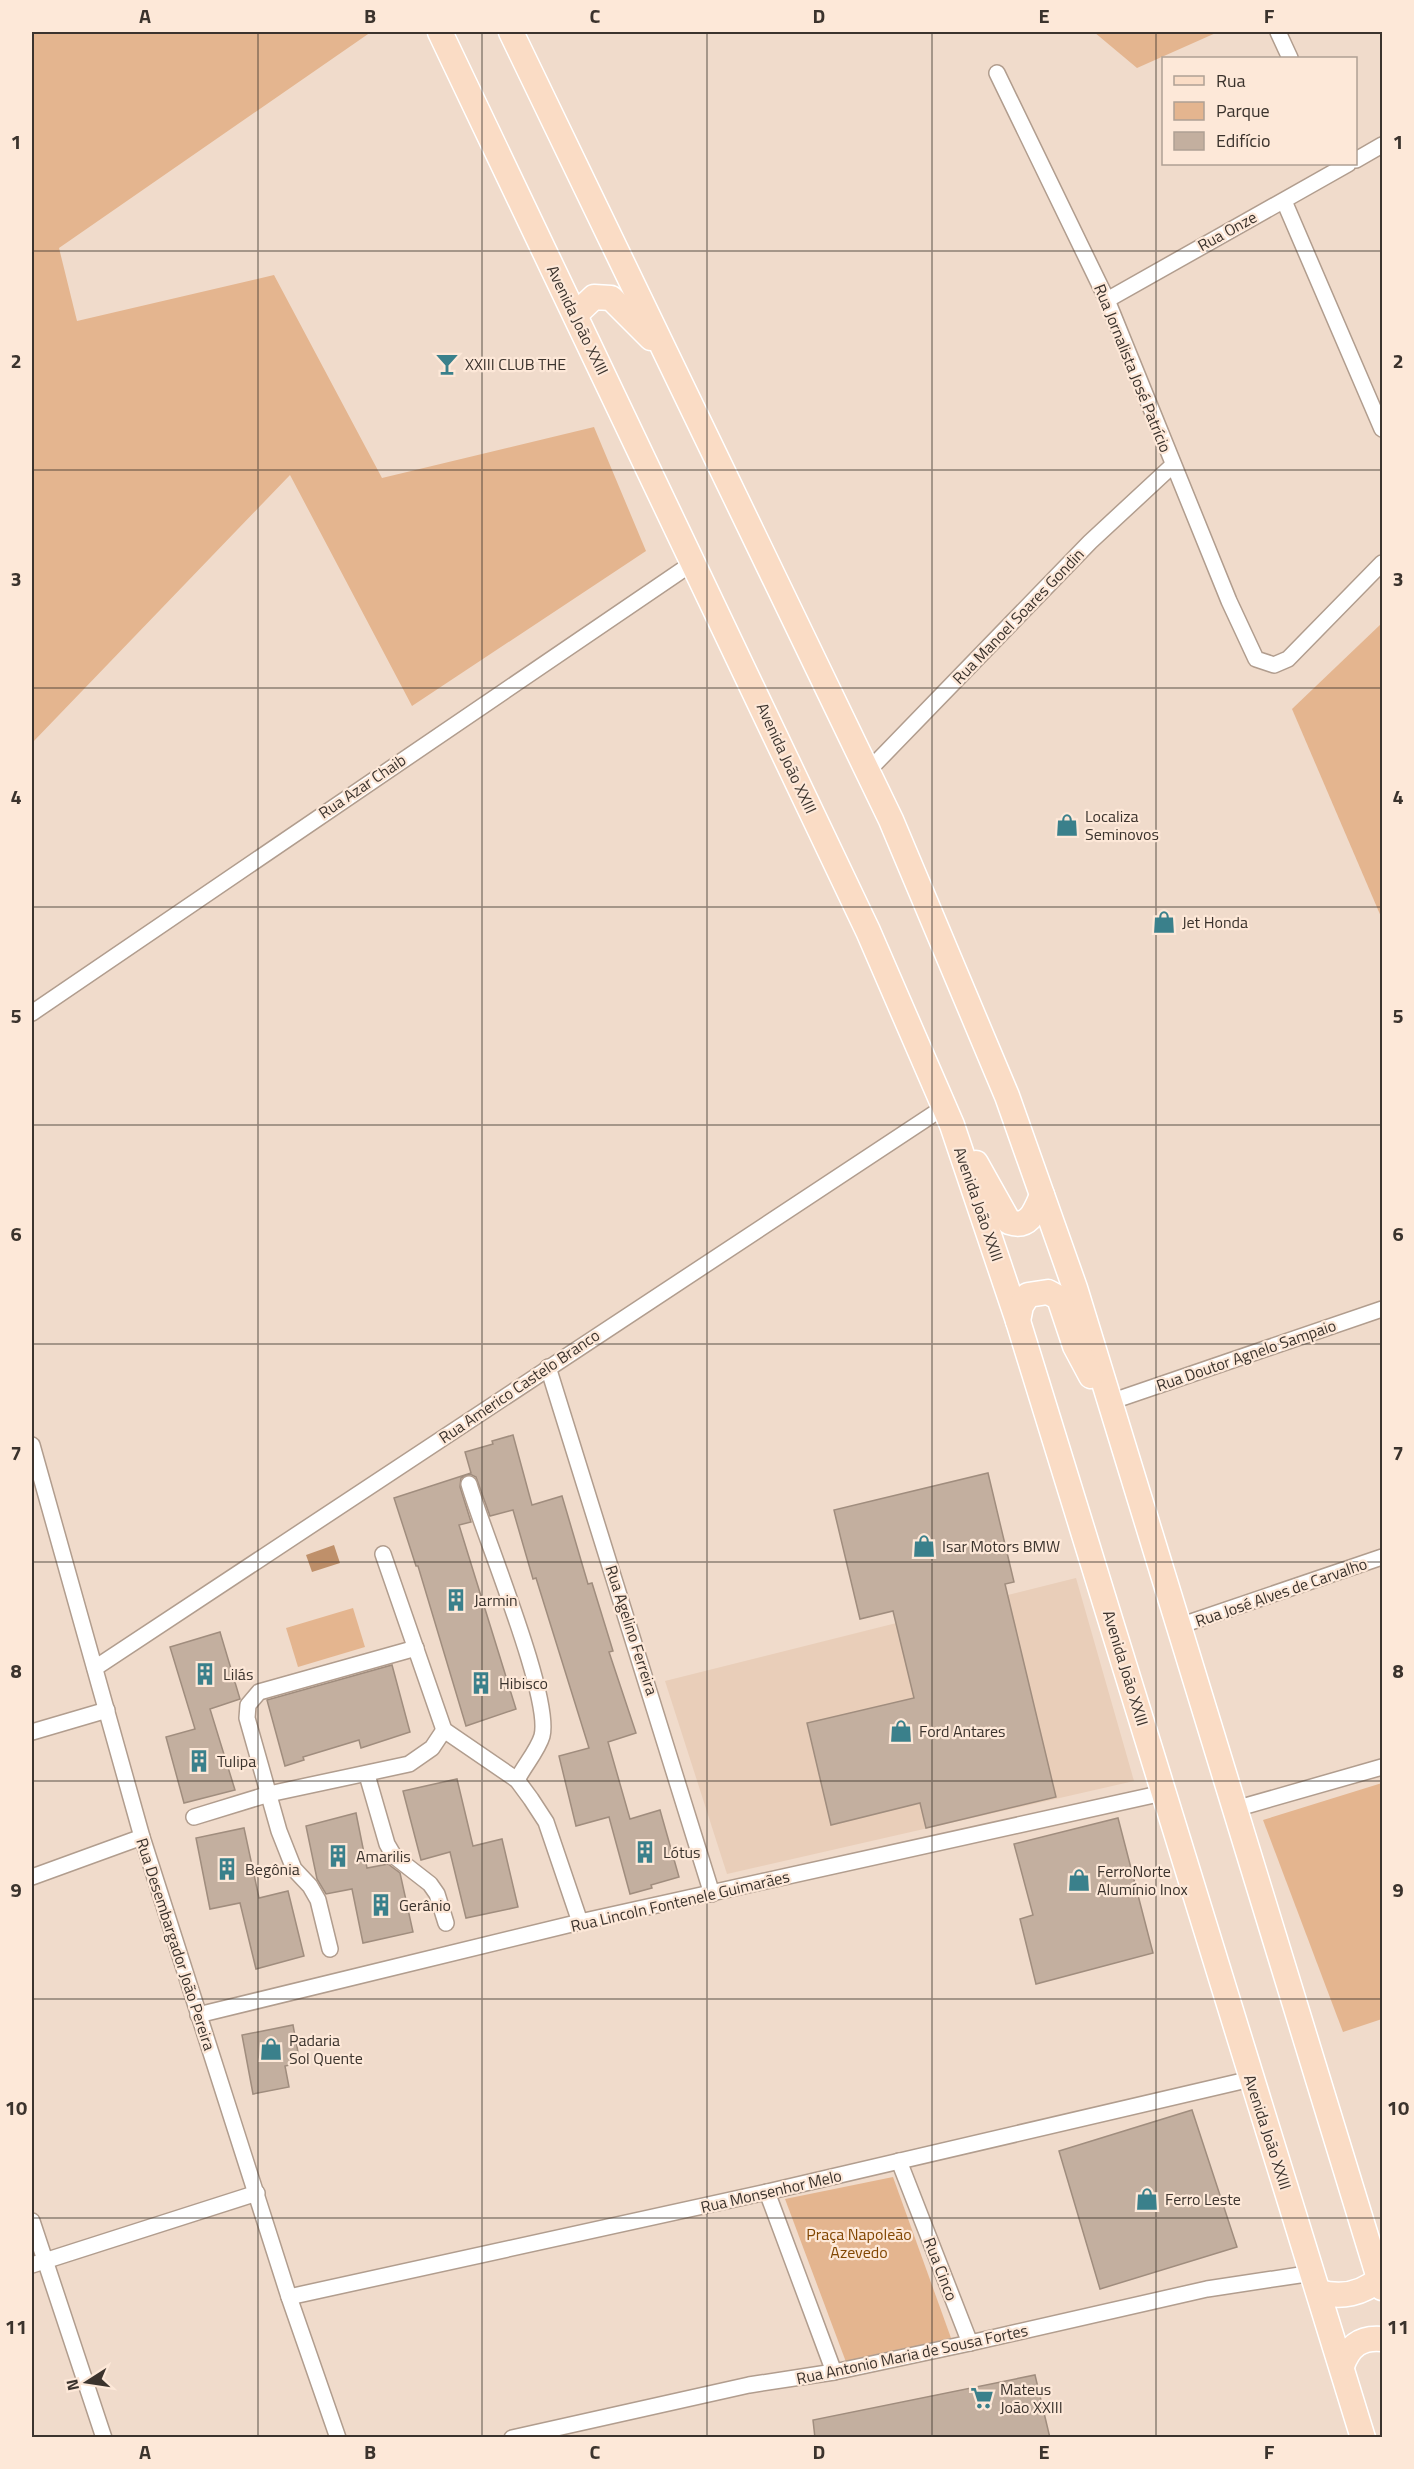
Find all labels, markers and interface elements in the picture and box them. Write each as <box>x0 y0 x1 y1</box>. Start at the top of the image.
text: A <box>139 0 151 31</box>
text: B <box>364 0 376 31</box>
text: C <box>590 0 601 31</box>
text: D <box>813 0 825 31</box>
text: E <box>1038 0 1050 31</box>
text: F <box>1264 0 1275 31</box>
legend <box>1162 57 1357 165</box>
text: Rua <box>1216 67 1246 94</box>
text: Parque <box>1216 97 1270 124</box>
text: 1 <box>10 126 22 157</box>
text: 1 <box>1392 126 1404 157</box>
text: Edifício <box>1216 127 1270 154</box>
street label: Rua Onze <box>1193 205 1261 257</box>
street label: Avenida João XXIII <box>541 261 615 379</box>
street label: Rua Jornalista José Patrício <box>1088 280 1178 456</box>
text: 2 <box>10 345 22 376</box>
text: 2 <box>1392 345 1404 376</box>
bar icon: XXIII CLUB THE <box>434 351 460 377</box>
place label: XXIII CLUB THE <box>465 352 566 376</box>
street label: Rua Manoel Soares Gondin <box>947 543 1089 689</box>
text: 3 <box>10 563 22 594</box>
text: 3 <box>1392 563 1404 594</box>
street label: Avenida João XXIII <box>751 699 823 817</box>
street label: Rua Azar Chaib <box>313 748 411 824</box>
text: 4 <box>10 781 22 812</box>
text: 4 <box>1392 781 1404 812</box>
place label: Localiza Seminovos <box>1085 804 1159 846</box>
shop icon: Localiza Seminovos <box>1054 812 1080 838</box>
shop icon: Jet Honda <box>1151 909 1177 935</box>
place label: Jet Honda <box>1182 910 1248 934</box>
text: 5 <box>10 1000 22 1031</box>
text: 5 <box>1392 1000 1404 1031</box>
street label: Avenida João XXIII <box>948 1144 1010 1264</box>
text: 6 <box>10 1218 22 1249</box>
text: 6 <box>1392 1218 1404 1249</box>
street label: Rua Doutor Agnelo Sampaio <box>1153 1313 1339 1397</box>
street label: Rua Americo Castelo Branco <box>434 1323 604 1449</box>
text: 7 <box>10 1437 22 1468</box>
text: 7 <box>1392 1437 1404 1468</box>
shop icon: Isar Motors BMW <box>911 1533 937 1559</box>
place label: Isar Motors BMW <box>942 1534 1060 1558</box>
street label: Rua José Alves de Carvalho <box>1192 1551 1370 1633</box>
street label: Rua Agelino Ferreira <box>600 1562 664 1698</box>
building icon: Jarmin <box>443 1587 469 1613</box>
place label: Jarmin <box>474 1588 518 1612</box>
street label: Avenida João XXIII <box>1097 1607 1155 1729</box>
text: 8 <box>10 1655 22 1686</box>
text: 8 <box>1392 1655 1404 1686</box>
building icon: Lilás <box>192 1661 218 1687</box>
place label: Lilás <box>223 1662 253 1686</box>
building icon: Hibisco <box>468 1670 494 1696</box>
place label: Hibisco <box>499 1671 548 1695</box>
shop icon: Ford Antares <box>888 1718 914 1744</box>
place label: Ford Antares <box>919 1719 1006 1743</box>
building icon: Tulipa <box>186 1748 212 1774</box>
place label: Tulipa <box>217 1749 256 1773</box>
street label: Rua Desembargador João Pereira <box>130 1835 222 2053</box>
building icon: Lótus <box>632 1839 658 1865</box>
place label: Lótus <box>663 1840 701 1864</box>
building icon: Amarilis <box>325 1843 351 1869</box>
place label: Amarilis <box>356 1844 411 1868</box>
building icon: Begônia <box>214 1856 240 1882</box>
place label: Begônia <box>245 1857 300 1881</box>
place label: FerroNorte Alumínio Inox <box>1097 1859 1188 1901</box>
street label: Rua Lincoln Fontenele Guimarães <box>568 1864 792 1938</box>
shop icon: FerroNorte Alumínio Inox <box>1066 1867 1092 1893</box>
text: 9 <box>10 1874 22 1905</box>
text: 9 <box>1392 1874 1404 1905</box>
building icon: Gerânio <box>368 1892 394 1918</box>
place label: Gerânio <box>399 1893 451 1917</box>
place label: Padaria Sol Quente <box>289 2028 363 2070</box>
shop icon: Padaria Sol Quente <box>258 2036 284 2062</box>
street label: Avenida João XXIII <box>1238 2071 1298 2193</box>
text: 10 <box>5 2092 27 2123</box>
text: 10 <box>1387 2092 1409 2123</box>
street label: Rua Monsenhor Melo <box>698 2163 844 2219</box>
shop icon: Ferro Leste <box>1134 2186 1160 2212</box>
place label: Ferro Leste <box>1165 2187 1241 2211</box>
park label: Praça Napoleão Azevedo <box>806 2222 912 2264</box>
street label: Rua Cinco <box>918 2234 964 2304</box>
text: 11 <box>5 2311 27 2342</box>
text: 11 <box>1387 2311 1409 2342</box>
street label: Rua Antonio Maria de Sousa Fortes <box>794 2318 1030 2390</box>
north arrow <box>57 2352 117 2412</box>
text: N <box>59 2377 85 2393</box>
place label: Mateus João XXIII <box>1000 2377 1063 2419</box>
supermarket icon: Mateus João XXIII <box>969 2385 995 2411</box>
text: A <box>139 2436 151 2467</box>
text: B <box>364 2436 376 2467</box>
text: C <box>590 2436 601 2467</box>
text: D <box>813 2436 825 2467</box>
text: E <box>1038 2436 1050 2467</box>
text: F <box>1264 2436 1275 2467</box>

